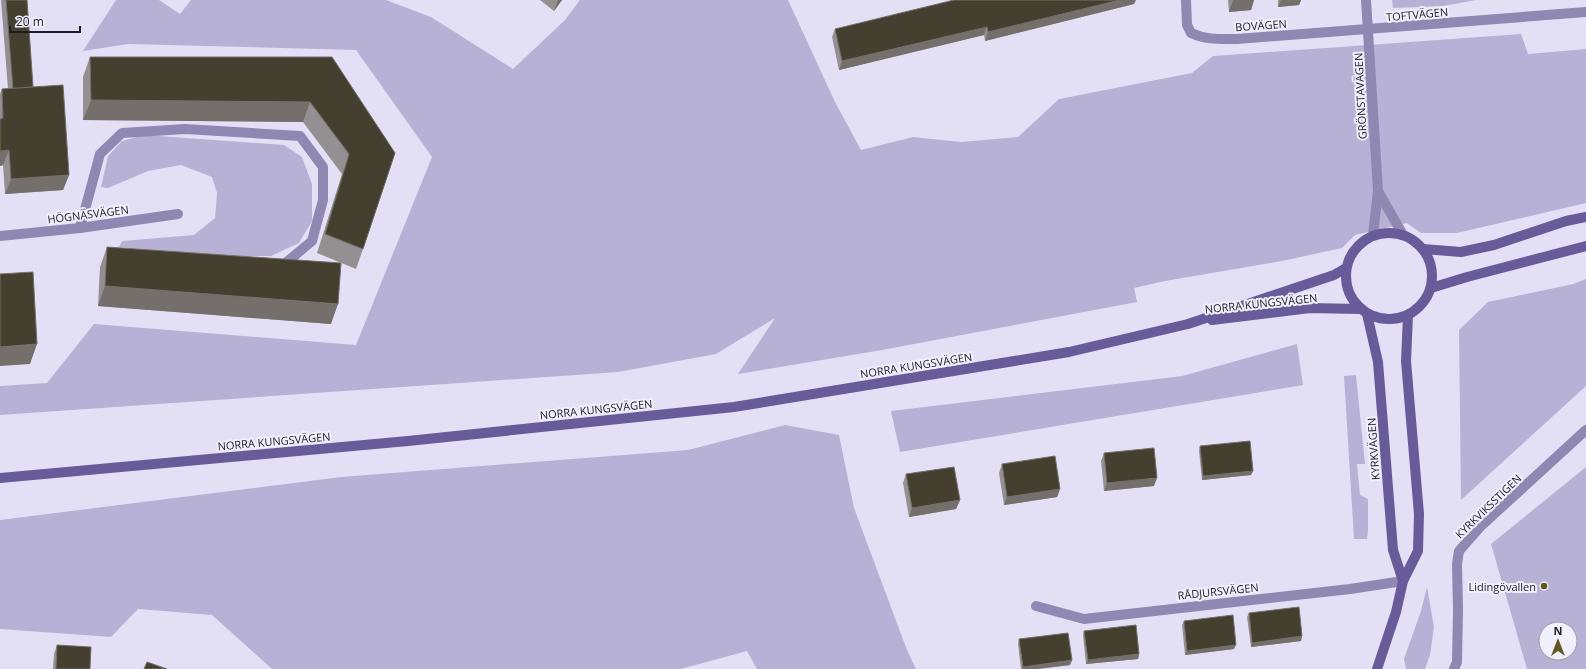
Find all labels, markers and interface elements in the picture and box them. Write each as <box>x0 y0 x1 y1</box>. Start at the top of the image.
street label: TOFTVÄGEN <box>1385 4 1449 24</box>
scale bar <box>10 8 80 34</box>
text: 20 m <box>16 13 44 30</box>
street label: BOVÄGEN <box>1235 16 1287 34</box>
street label: GRÖNSTAVÄGEN <box>1350 52 1370 140</box>
street label: HÖGNÄSVÄGEN <box>46 202 130 226</box>
street label: NORRA KUNGSVÄGEN <box>1204 290 1318 316</box>
street label: NORRA KUNGSVÄGEN <box>859 349 973 381</box>
street label: NORRA KUNGSVÄGEN <box>539 396 653 422</box>
street label: KYRKVÄGEN <box>1363 417 1383 481</box>
street label: NORRA KUNGSVÄGEN <box>217 429 331 453</box>
street label: KYRKVIKSSTIGEN <box>1452 471 1524 541</box>
street label: RÅDJURSVÄGEN <box>1177 579 1259 603</box>
place label: Lidingövallen <box>1469 579 1536 594</box>
marker: Lidingövallen <box>1539 581 1549 591</box>
north arrow <box>1538 621 1578 661</box>
text: N <box>1554 623 1562 638</box>

